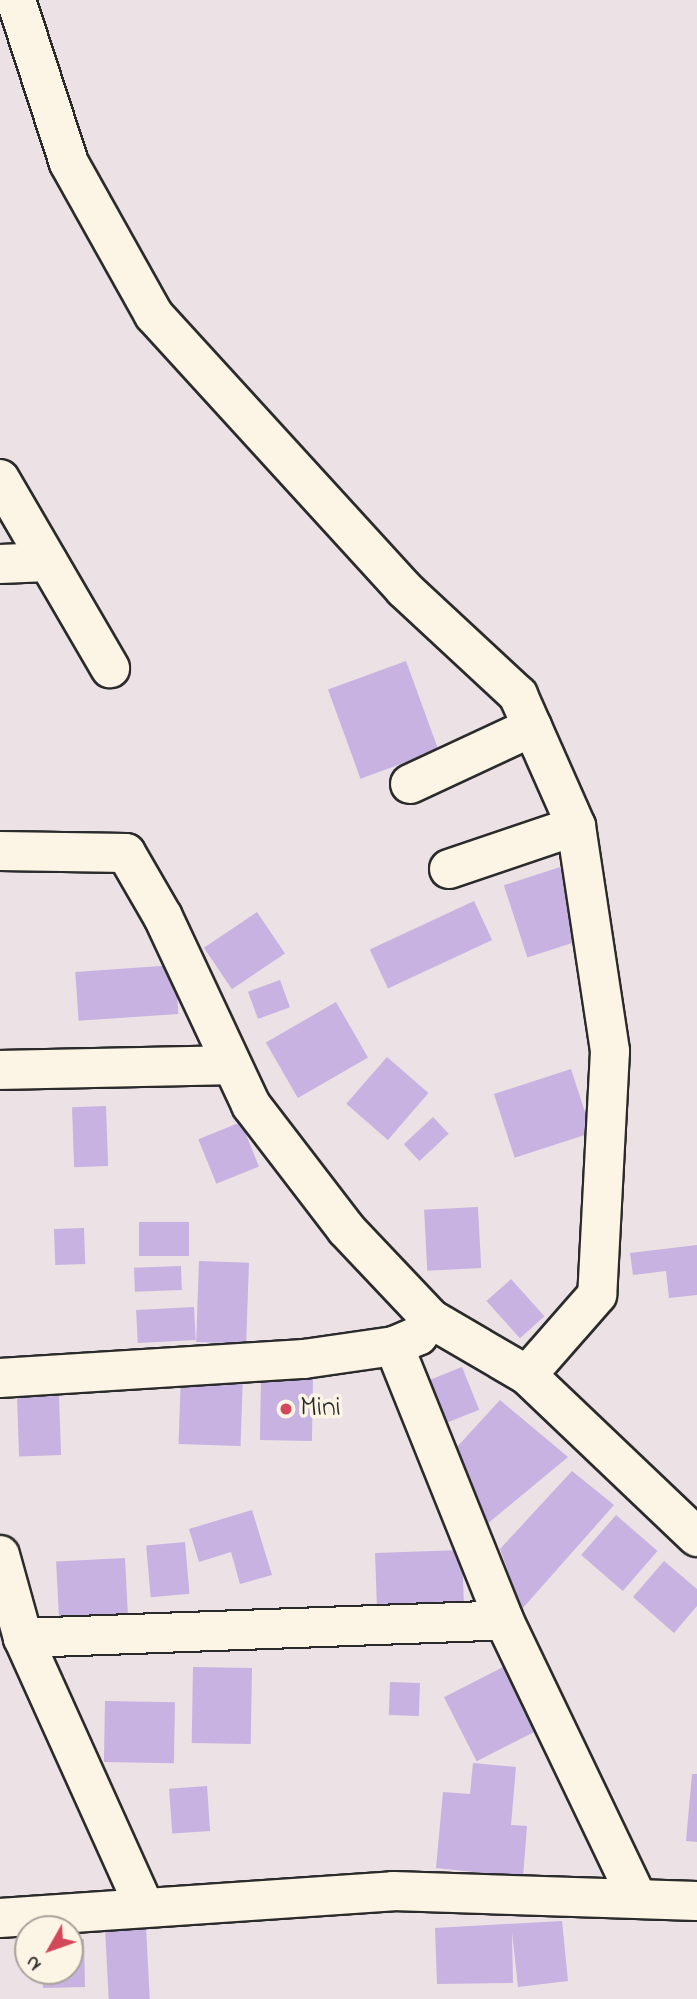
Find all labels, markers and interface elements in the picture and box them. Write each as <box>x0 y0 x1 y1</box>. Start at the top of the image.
place label: Mini <box>300 1392 341 1426</box>
marker: Mini <box>278 1401 294 1417</box>
north arrow <box>14 1915 84 1985</box>
text: N <box>20 1949 49 1976</box>

